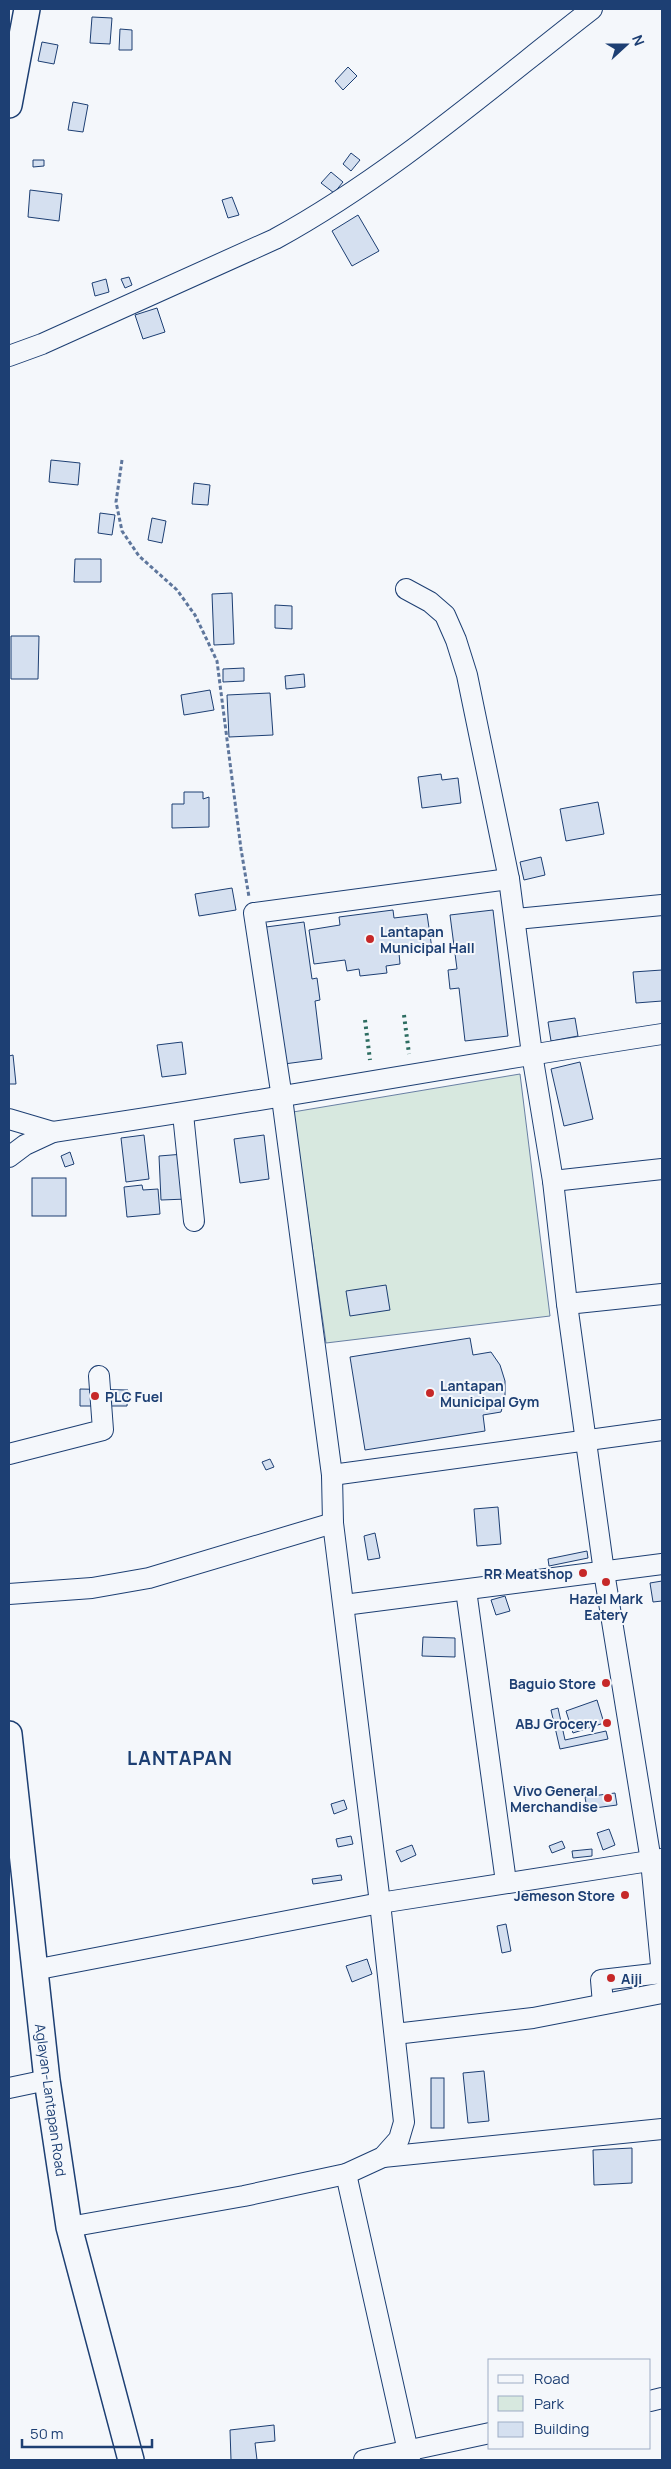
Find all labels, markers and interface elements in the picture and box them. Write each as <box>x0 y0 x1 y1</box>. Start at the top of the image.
north arrow <box>601 20 651 70</box>
text: N <box>628 32 649 48</box>
place label: Lantapan Municipal Hall <box>380 922 475 957</box>
marker: Lantapan Municipal Hall <box>364 933 376 945</box>
place label: Lantapan Municipal Gym <box>440 1376 539 1411</box>
place label: PLC Fuel <box>105 1387 163 1406</box>
marker: Lantapan Municipal Gym <box>424 1387 436 1399</box>
marker: PLC Fuel <box>89 1390 101 1402</box>
place label: RR Meatshop <box>484 1564 573 1583</box>
marker: RR Meatshop <box>577 1567 589 1579</box>
marker: Hazel Mark Eatery <box>600 1576 612 1588</box>
place label: Hazel Mark Eatery <box>569 1589 643 1624</box>
place label: Baguio Store <box>509 1674 596 1693</box>
marker: Baguio Store <box>600 1677 612 1689</box>
place label: ABJ Grocery <box>515 1714 597 1733</box>
marker: ABJ Grocery <box>601 1717 613 1729</box>
district label: LANTAPAN <box>127 1745 233 1771</box>
place label: Vivo General Merchandise <box>510 1781 598 1816</box>
marker: Vivo General Merchandise <box>602 1792 614 1804</box>
place label: Jemeson Store <box>514 1886 615 1905</box>
marker: Jemeson Store <box>619 1889 631 1901</box>
place label: Aiji <box>621 1969 642 1988</box>
marker: Aiji <box>605 1972 617 1984</box>
street label: Aglayan-Lantapan Road <box>31 2022 71 2178</box>
legend <box>488 2359 651 2449</box>
text: Road <box>534 2368 570 2389</box>
text: Park <box>534 2393 564 2414</box>
scale bar <box>22 2416 152 2448</box>
text: Building <box>534 2418 589 2439</box>
text: 50 m <box>30 2423 64 2444</box>

